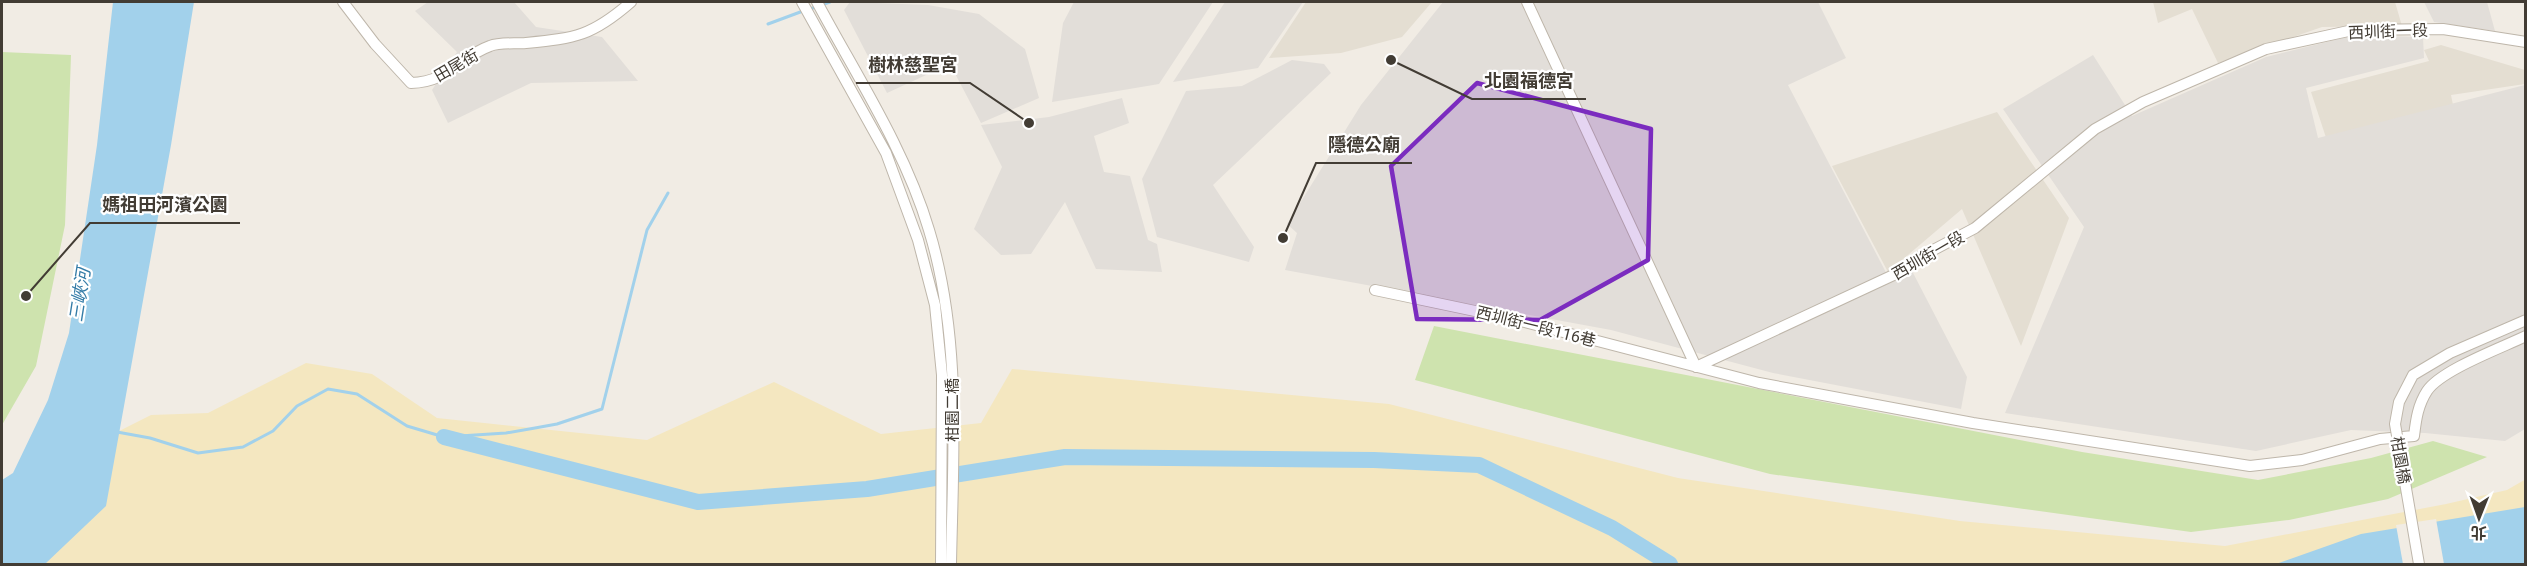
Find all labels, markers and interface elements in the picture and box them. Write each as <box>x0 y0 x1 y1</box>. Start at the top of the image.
street label: 西圳街一段 <box>2348 21 2428 42</box>
street label: 田尾街 <box>431 45 482 86</box>
callout: 樹林慈聖宮 <box>856 47 970 83</box>
text: 樹林慈聖宮 <box>868 54 958 75</box>
callout: 北園福德宮 <box>1472 63 1586 99</box>
text: 北園福德宮 <box>1484 70 1574 91</box>
callout: 隱德公廟 <box>1316 127 1412 163</box>
text: 隱德公廟 <box>1328 134 1400 155</box>
callout: 媽祖田河濱公園 <box>90 187 240 223</box>
text: 媽祖田河濱公園 <box>102 194 228 215</box>
street label: 西圳街一段 <box>1889 227 1968 284</box>
water label: 三峽河 <box>65 264 95 323</box>
street label: 西圳街一段116巷 <box>1474 302 1598 351</box>
street label: 柑園二橋 <box>943 378 962 442</box>
street label: 柑園橋 <box>2387 435 2414 485</box>
north arrow <box>2449 488 2509 548</box>
text: 北 <box>2471 523 2487 542</box>

